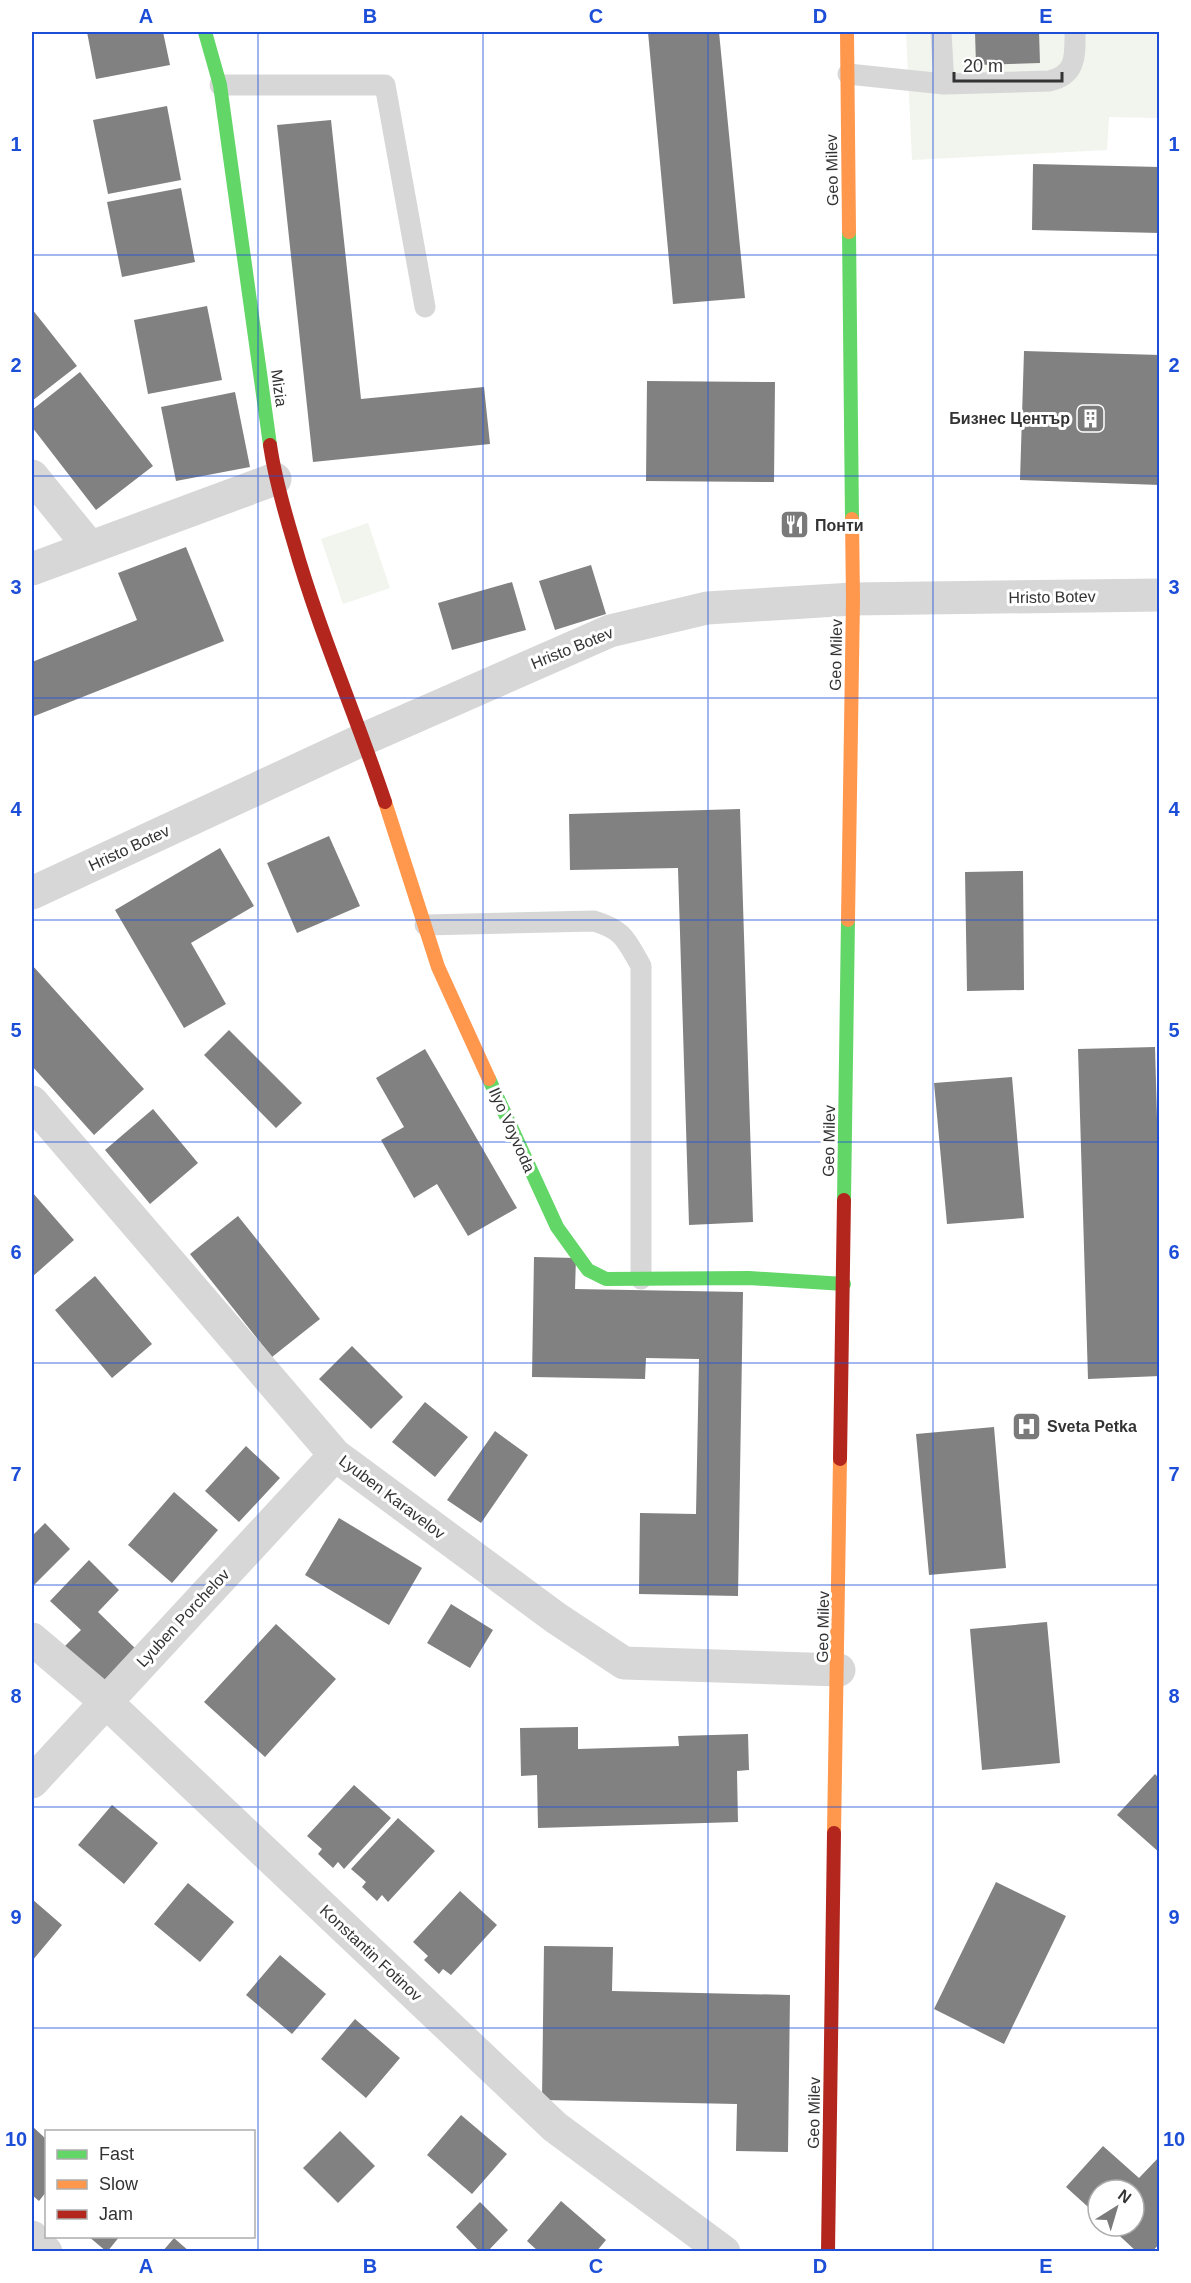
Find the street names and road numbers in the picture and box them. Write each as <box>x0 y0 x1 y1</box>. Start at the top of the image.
street label: Geo Milev <box>823 134 841 206</box>
street label: Mizia <box>268 368 290 408</box>
street label: Hristo Botev <box>1008 588 1096 606</box>
street label: Geo Milev <box>827 619 845 691</box>
street label: Hristo Botev <box>528 624 616 672</box>
street label: Hristo Botev <box>86 822 172 874</box>
street label: Ilyo Voyvoda <box>486 1085 538 1175</box>
street label: Geo Milev <box>820 1105 838 1177</box>
street label: Lyuben Karavelov <box>336 1452 448 1542</box>
street label: Lyuben Porchelov <box>133 1566 233 1670</box>
street label: Geo Milev <box>814 1591 832 1663</box>
street label: Konstantin Fotinov <box>317 1902 425 2004</box>
street label: Geo Milev <box>805 2077 823 2149</box>

